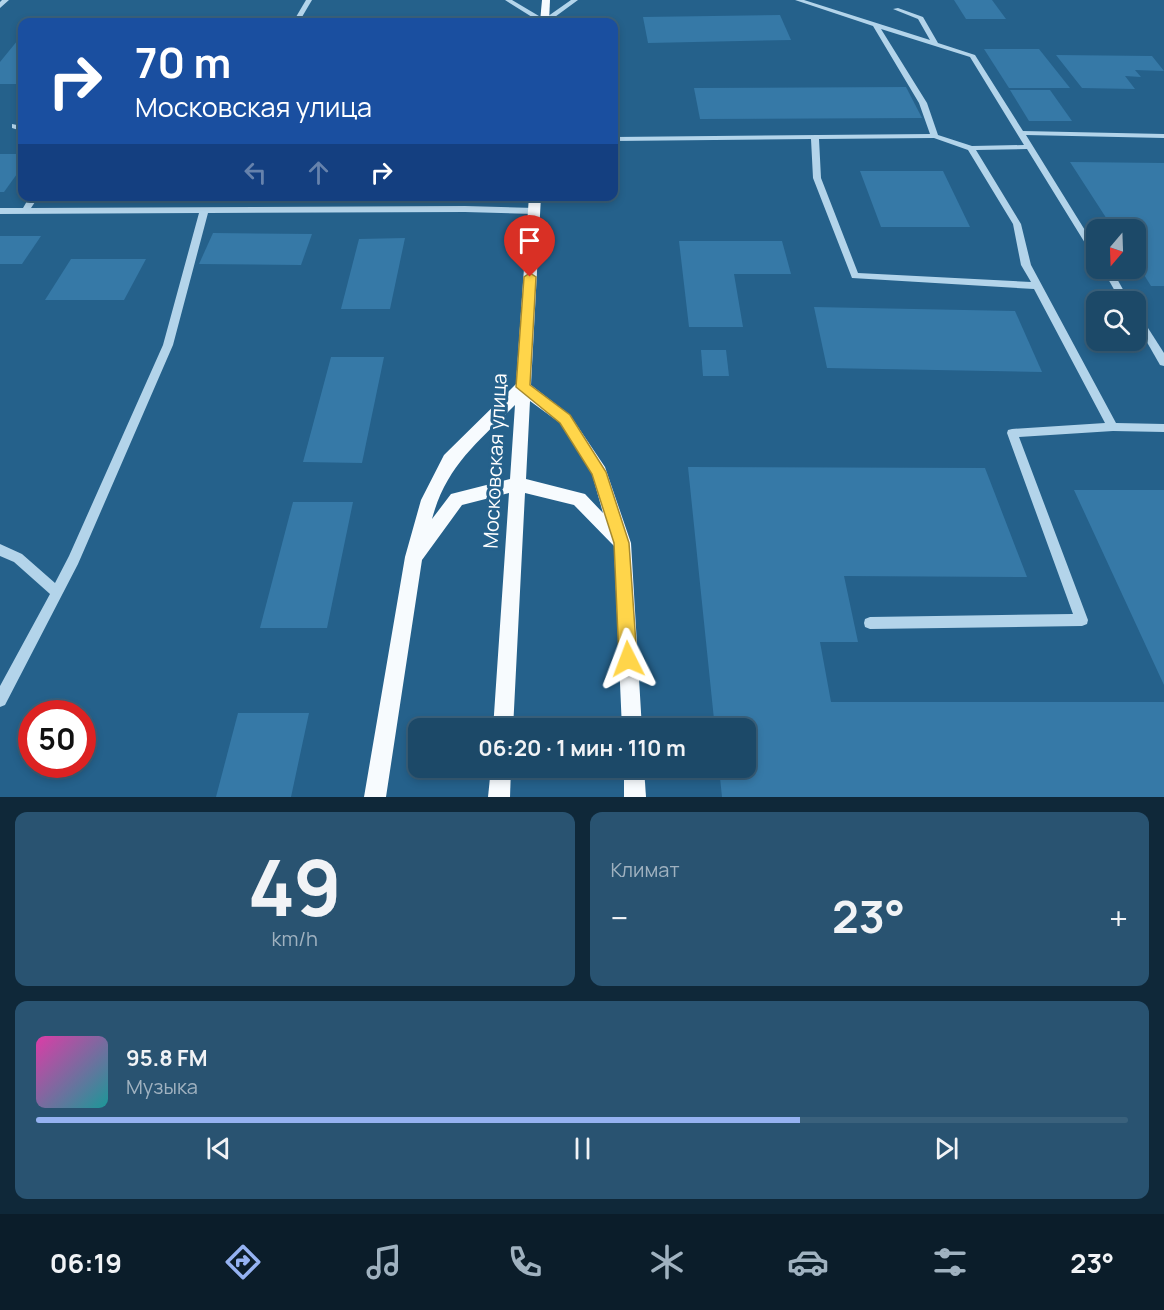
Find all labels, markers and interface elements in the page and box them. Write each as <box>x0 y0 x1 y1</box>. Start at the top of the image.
text: 70 m <box>135 33 231 91</box>
icon: right <box>36 42 114 120</box>
text: Московская улица <box>135 88 372 125</box>
icon: left <box>239 156 272 189</box>
icon: ahead <box>302 156 335 189</box>
icon: right <box>365 156 398 189</box>
pin <box>504 215 555 277</box>
north arrow <box>1086 219 1146 279</box>
map controls <box>1086 219 1146 351</box>
icon: arrive <box>513 224 546 257</box>
button: search <box>1086 291 1146 351</box>
street label: Московская улица <box>476 373 513 549</box>
position arrow <box>596 627 660 691</box>
speed limit sign: 50 <box>18 700 96 778</box>
text: 06:20 · 1 мин · 110 m <box>478 733 686 763</box>
text: 49 <box>248 833 342 939</box>
text: Климат <box>611 856 680 883</box>
text: 23° <box>832 885 905 947</box>
text: − <box>611 895 628 940</box>
text: + <box>1109 895 1128 940</box>
text: km/h <box>271 925 318 952</box>
text: 95.8 FM <box>126 1043 207 1073</box>
text: Музыка <box>126 1073 198 1100</box>
icon: previous <box>202 1132 235 1165</box>
icon: pause <box>566 1132 599 1165</box>
icon: next <box>930 1132 963 1165</box>
icon: directions <box>222 1241 264 1283</box>
icon: music <box>363 1241 405 1283</box>
icon: phone <box>504 1241 546 1283</box>
icon: climate <box>646 1241 688 1283</box>
icon: car <box>787 1241 829 1283</box>
icon: filters <box>929 1241 971 1283</box>
text: 06:19 <box>50 1244 122 1281</box>
text: 23° <box>1070 1244 1114 1281</box>

